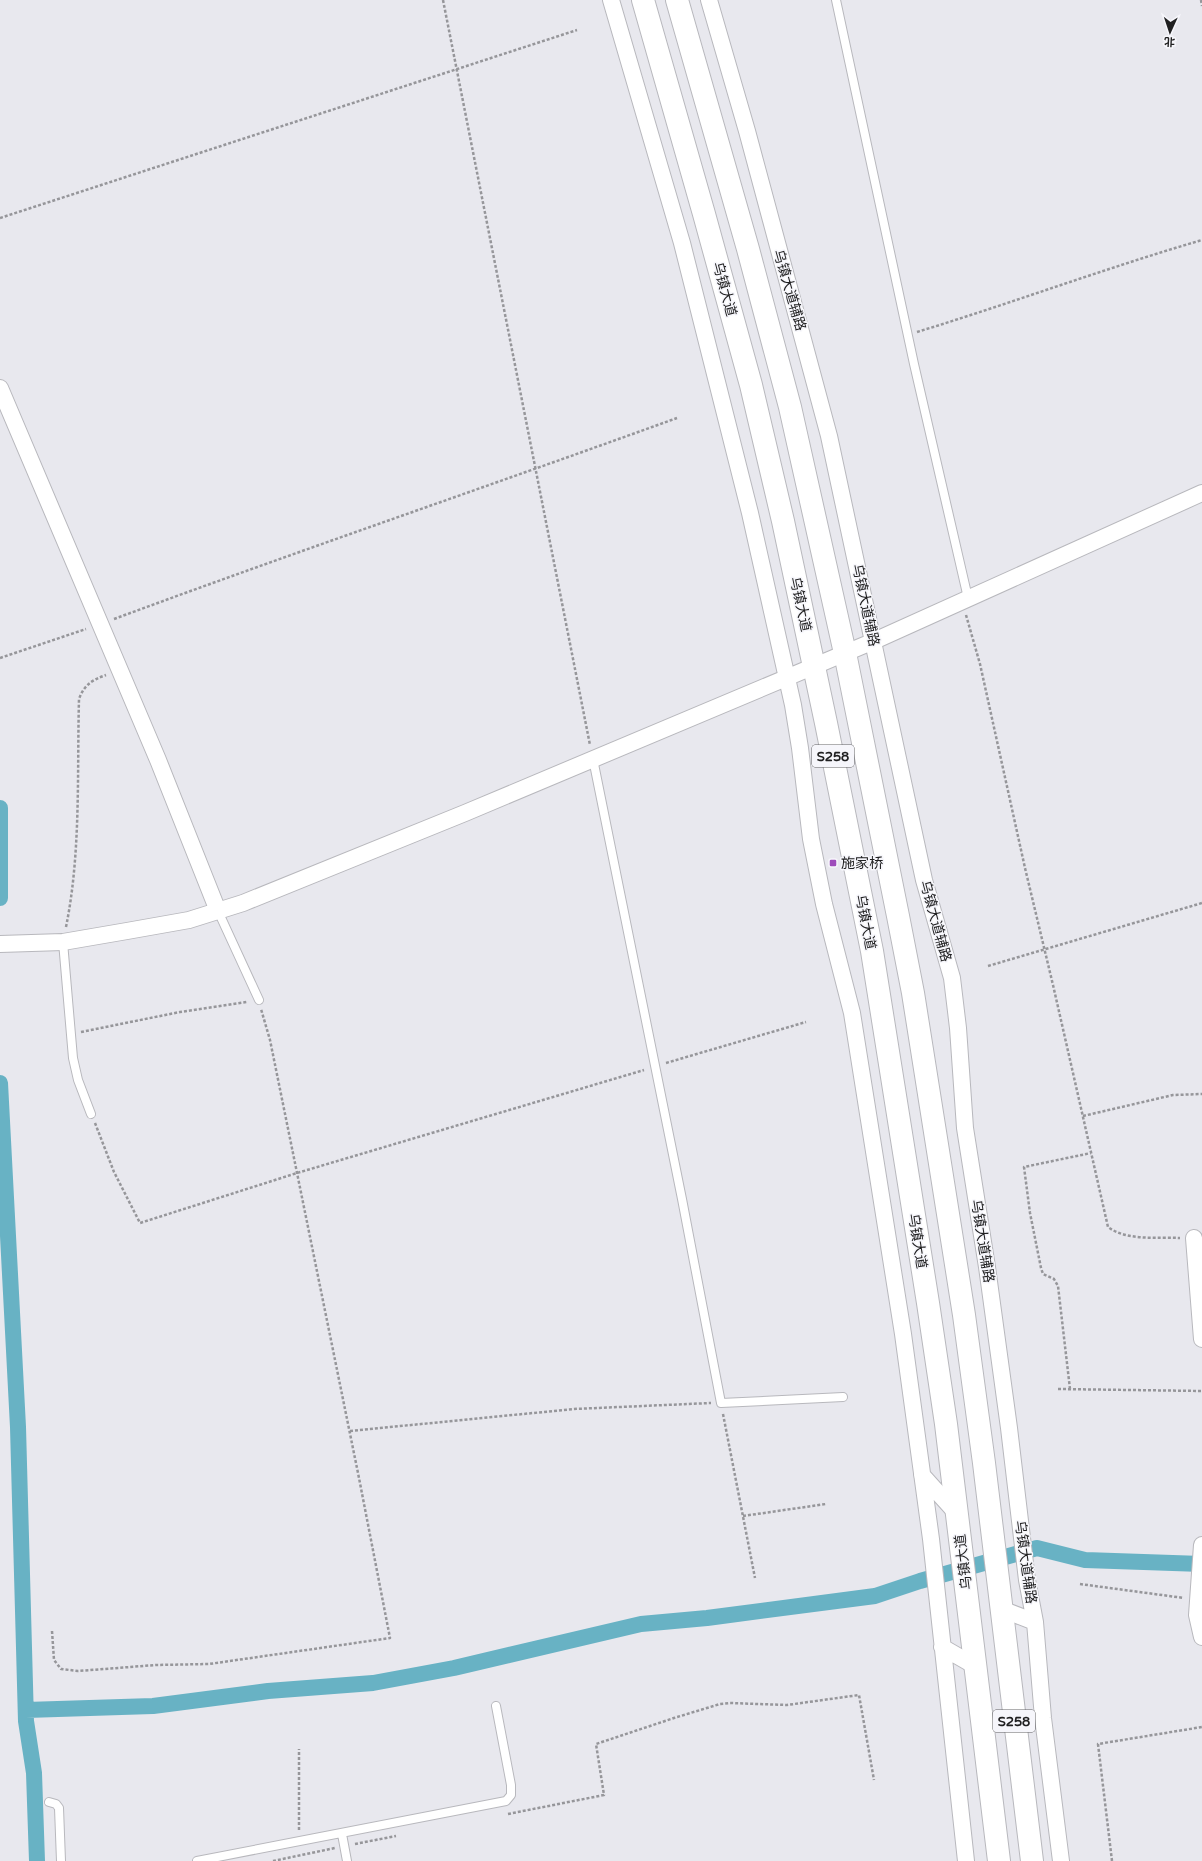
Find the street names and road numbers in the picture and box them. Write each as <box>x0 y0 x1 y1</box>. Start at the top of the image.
street label: 乌镇大道辅路 <box>770 247 809 333</box>
street label: 乌镇大道 <box>709 260 740 318</box>
street label: 乌镇大道辅路 <box>848 562 883 648</box>
street label: 乌镇大道 <box>786 575 815 633</box>
road number: S258 <box>812 745 854 767</box>
street label: 乌镇大道辅路 <box>916 878 955 964</box>
street label: 乌镇大道 <box>852 893 879 951</box>
street label: 乌镇大道辅路 <box>968 1198 997 1284</box>
street label: 乌镇大道 <box>905 1212 930 1270</box>
street label: 乌镇大道辅路 <box>1011 1519 1040 1605</box>
street label: 乌镇大道 <box>952 1533 975 1591</box>
road number: S258 <box>993 1710 1035 1732</box>

